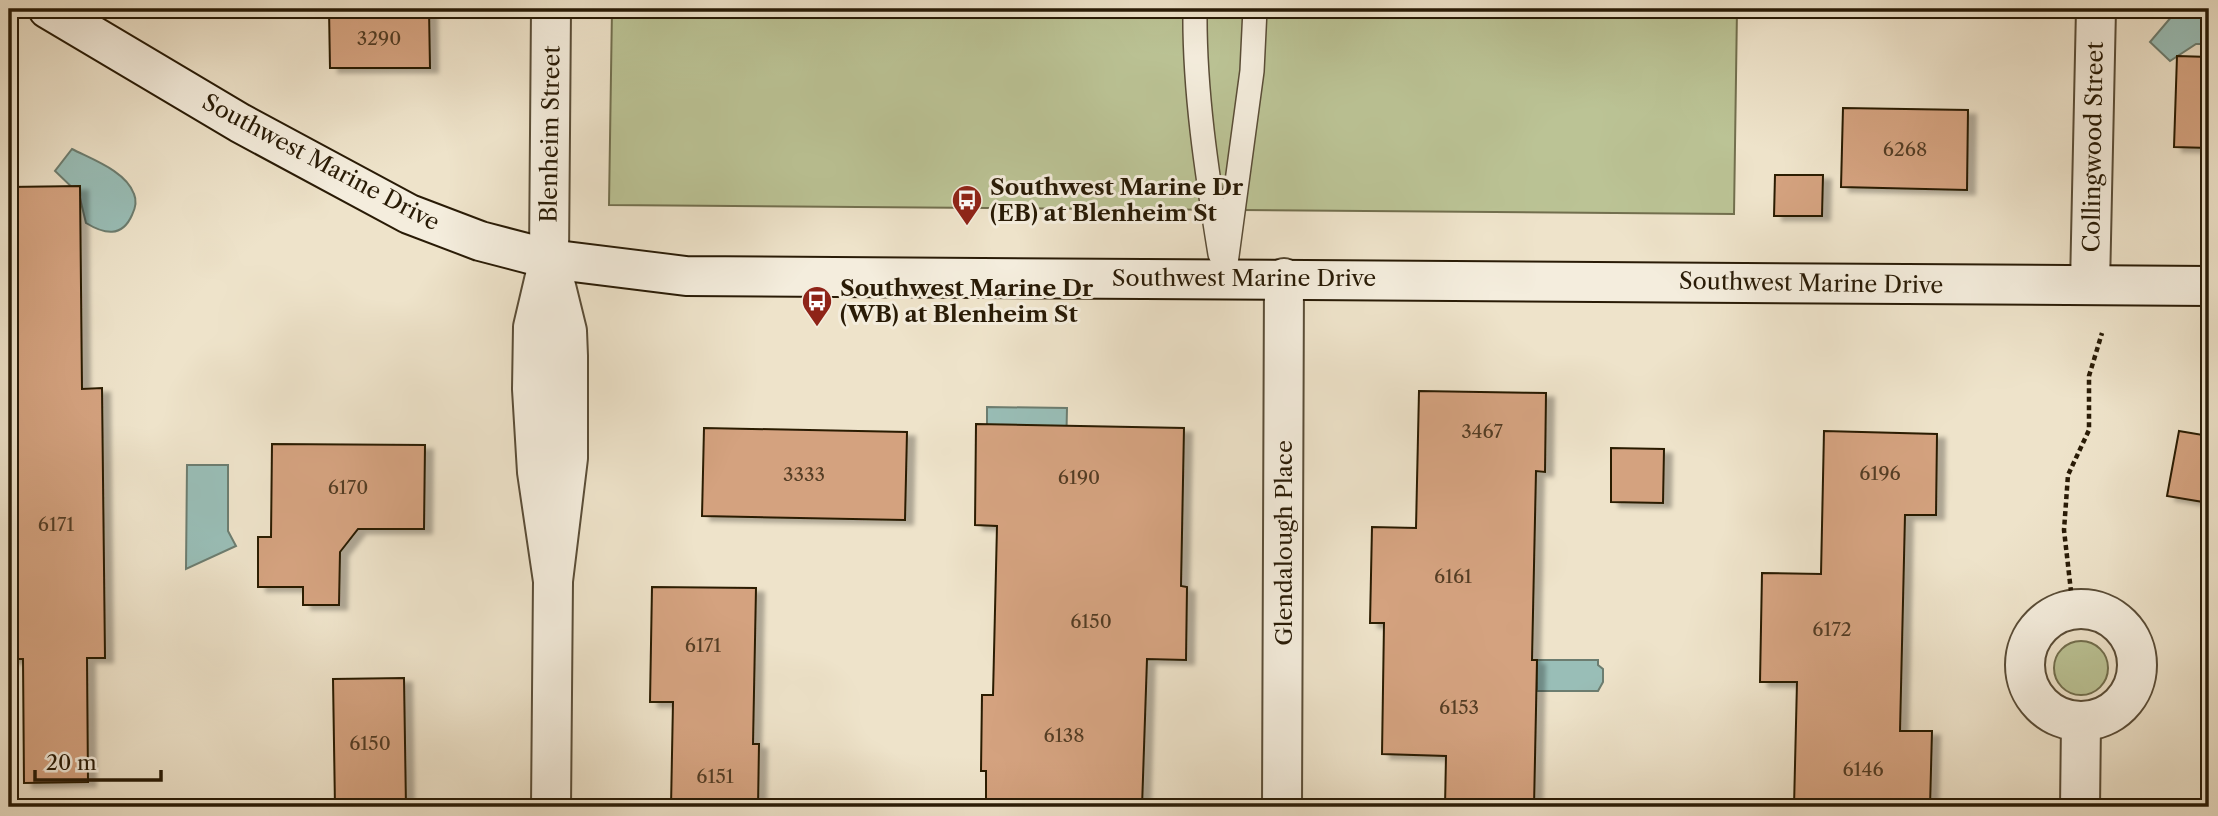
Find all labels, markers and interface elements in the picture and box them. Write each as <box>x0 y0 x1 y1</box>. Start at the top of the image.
house number: 3290 <box>357 27 401 50</box>
street label: Collingwood Street <box>2077 41 2109 253</box>
street label: Blenheim Street <box>534 45 566 223</box>
street label: Southwest Marine Drive <box>198 88 444 236</box>
house number: 6268 <box>1883 138 1927 161</box>
place label: Southwest Marine Dr (EB) at Blenheim St <box>990 173 1244 227</box>
bus stop icon: Southwest Marine Dr (EB) at Blenheim St <box>950 183 984 227</box>
street label: Southwest Marine Drive <box>1112 264 1376 292</box>
street label: Southwest Marine Drive <box>1679 267 1943 299</box>
place label: Southwest Marine Dr (WB) at Blenheim St <box>840 274 1094 328</box>
bus stop icon: Southwest Marine Dr (WB) at Blenheim St <box>800 284 834 328</box>
house number: 3467 <box>1461 420 1503 443</box>
street label: Glendalough Place <box>1270 440 1298 646</box>
house number: 6196 <box>1859 462 1901 485</box>
house number: 3333 <box>783 463 825 486</box>
house number: 6190 <box>1058 466 1100 489</box>
house number: 6170 <box>328 476 368 499</box>
house number: 6171 <box>38 513 74 536</box>
house number: 6161 <box>1434 565 1472 588</box>
house number: 6150 <box>1070 610 1112 633</box>
house number: 6172 <box>1812 618 1852 641</box>
house number: 6171 <box>685 634 721 657</box>
house number: 6153 <box>1439 696 1479 719</box>
house number: 6138 <box>1044 724 1084 747</box>
house number: 6150 <box>349 732 391 755</box>
scale bar <box>35 739 161 783</box>
text: 20 m <box>46 750 97 775</box>
house number: 6146 <box>1842 758 1884 781</box>
house number: 6151 <box>696 765 734 788</box>

